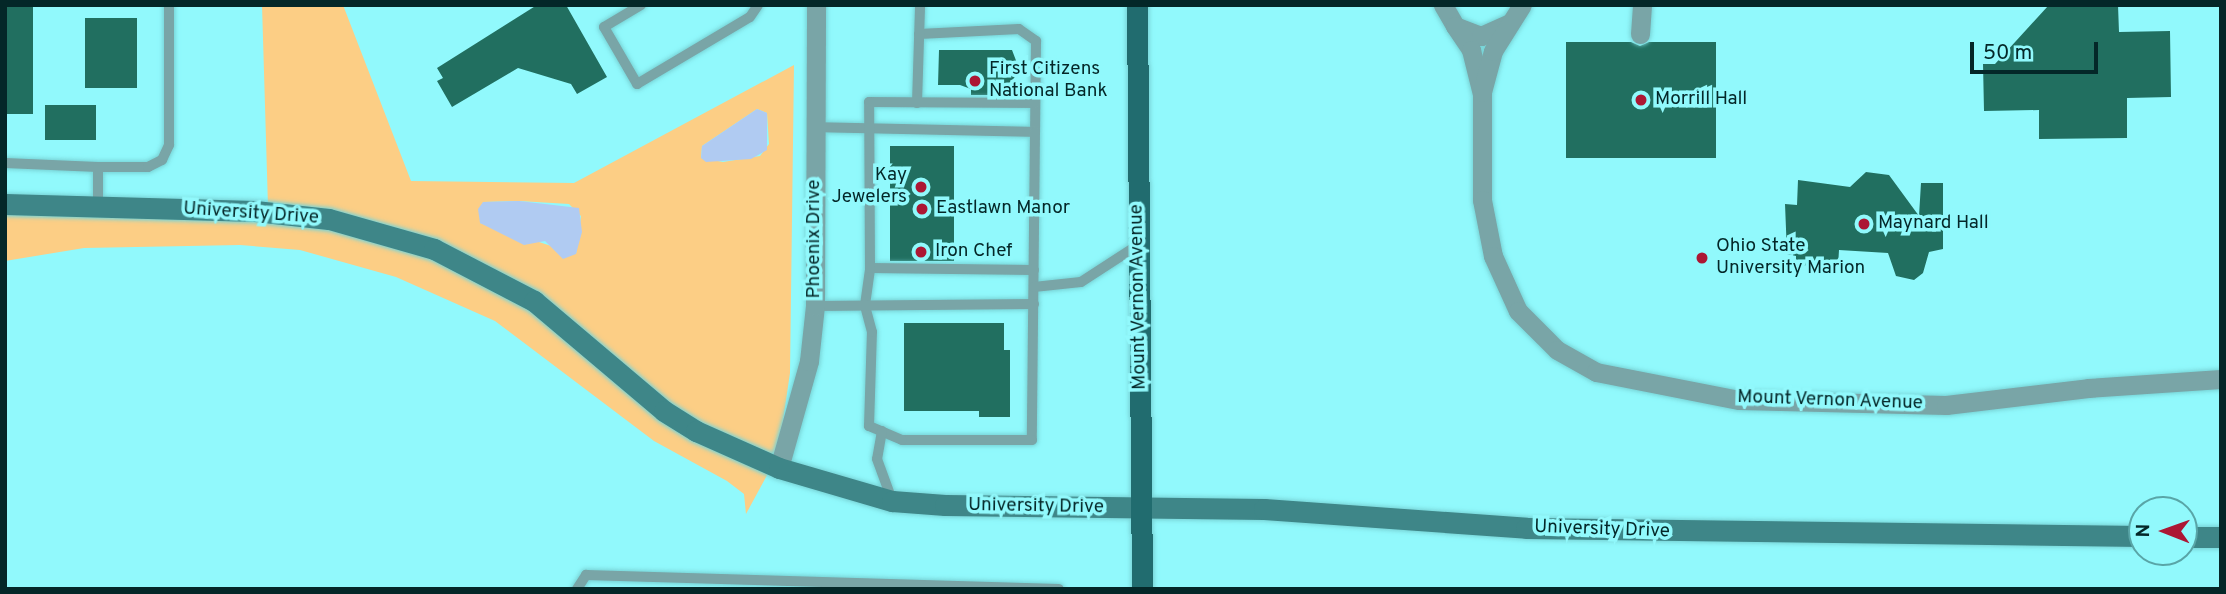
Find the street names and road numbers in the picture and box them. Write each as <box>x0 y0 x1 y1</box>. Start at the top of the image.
street label: Phoenix Drive <box>804 179 826 299</box>
street label: University Drive <box>182 198 320 230</box>
street label: Mount Vernon Avenue <box>1126 203 1152 391</box>
street label: Mount Vernon Avenue <box>1736 386 1924 416</box>
street label: University Drive <box>968 494 1104 520</box>
street label: University Drive <box>1534 516 1670 544</box>

